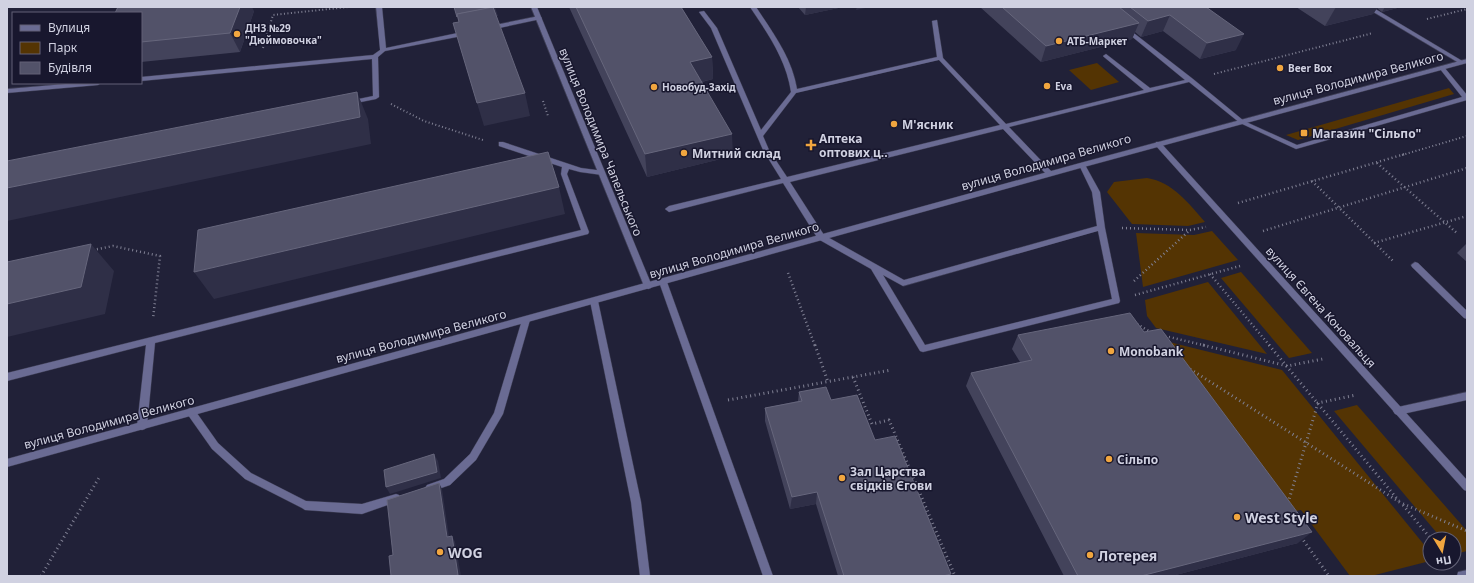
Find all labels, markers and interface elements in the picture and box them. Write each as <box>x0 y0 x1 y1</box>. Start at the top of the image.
legend <box>12 12 142 84</box>
text: Вулиця <box>48 19 90 36</box>
place label: ДНЗ №29 "Дюймовочка" <box>245 21 322 47</box>
marker: ДНЗ №29 "Дюймовочка" <box>232 29 242 39</box>
place label: АТБ-Маркет <box>1067 34 1127 48</box>
marker: АТБ-Маркет <box>1054 36 1064 46</box>
text: Парк <box>48 39 78 56</box>
street label: вулиця Володимира Чапельського <box>555 45 647 239</box>
street label: вулиця Володимира Великого <box>1271 47 1445 109</box>
text: Будівля <box>48 59 92 76</box>
place label: Beer Box <box>1288 61 1332 75</box>
marker: Beer Box <box>1275 63 1285 73</box>
place label: Eva <box>1055 79 1072 93</box>
place label: Новобуд-Захід <box>662 80 736 94</box>
marker: Eva <box>1042 81 1052 91</box>
marker: Новобуд-Захід <box>649 82 659 92</box>
place label: М'ясник <box>902 116 954 133</box>
marker: М'ясник <box>889 119 899 129</box>
place label: Магазин "Сільпо" <box>1312 125 1421 142</box>
marker: Магазин "Сільпо" <box>1299 128 1309 138</box>
place label: Аптека оптових ц‥ <box>819 130 888 161</box>
street label: вулиця Володимира Великого <box>959 130 1133 194</box>
marker: Аптека оптових ц‥ <box>806 140 816 150</box>
place label: Митний склад <box>692 145 781 162</box>
marker: Митний склад <box>679 148 689 158</box>
street label: вулиця Володимира Великого <box>647 218 821 282</box>
street label: вулиця Євгена Коновальця <box>1262 243 1380 371</box>
street label: вулиця Володимира Великого <box>334 305 508 367</box>
place label: Monobank <box>1119 343 1184 360</box>
marker: Monobank <box>1106 346 1116 356</box>
street label: вулиця Володимира Великого <box>22 391 196 453</box>
place label: Сільпо <box>1117 451 1158 468</box>
marker: Сільпо <box>1104 454 1114 464</box>
place label: Зал Царства свідків Єгови <box>850 463 932 494</box>
marker: Зал Царства свідків Єгови <box>837 473 847 483</box>
place label: West Style <box>1245 508 1318 527</box>
marker: West Style <box>1232 512 1242 522</box>
north arrow <box>1422 531 1462 571</box>
place label: WOG <box>448 543 483 562</box>
place label: Лотерея <box>1098 546 1157 565</box>
marker: WOG <box>435 547 445 557</box>
marker: Лотерея <box>1085 550 1095 560</box>
text: Пн <box>1435 553 1453 570</box>

